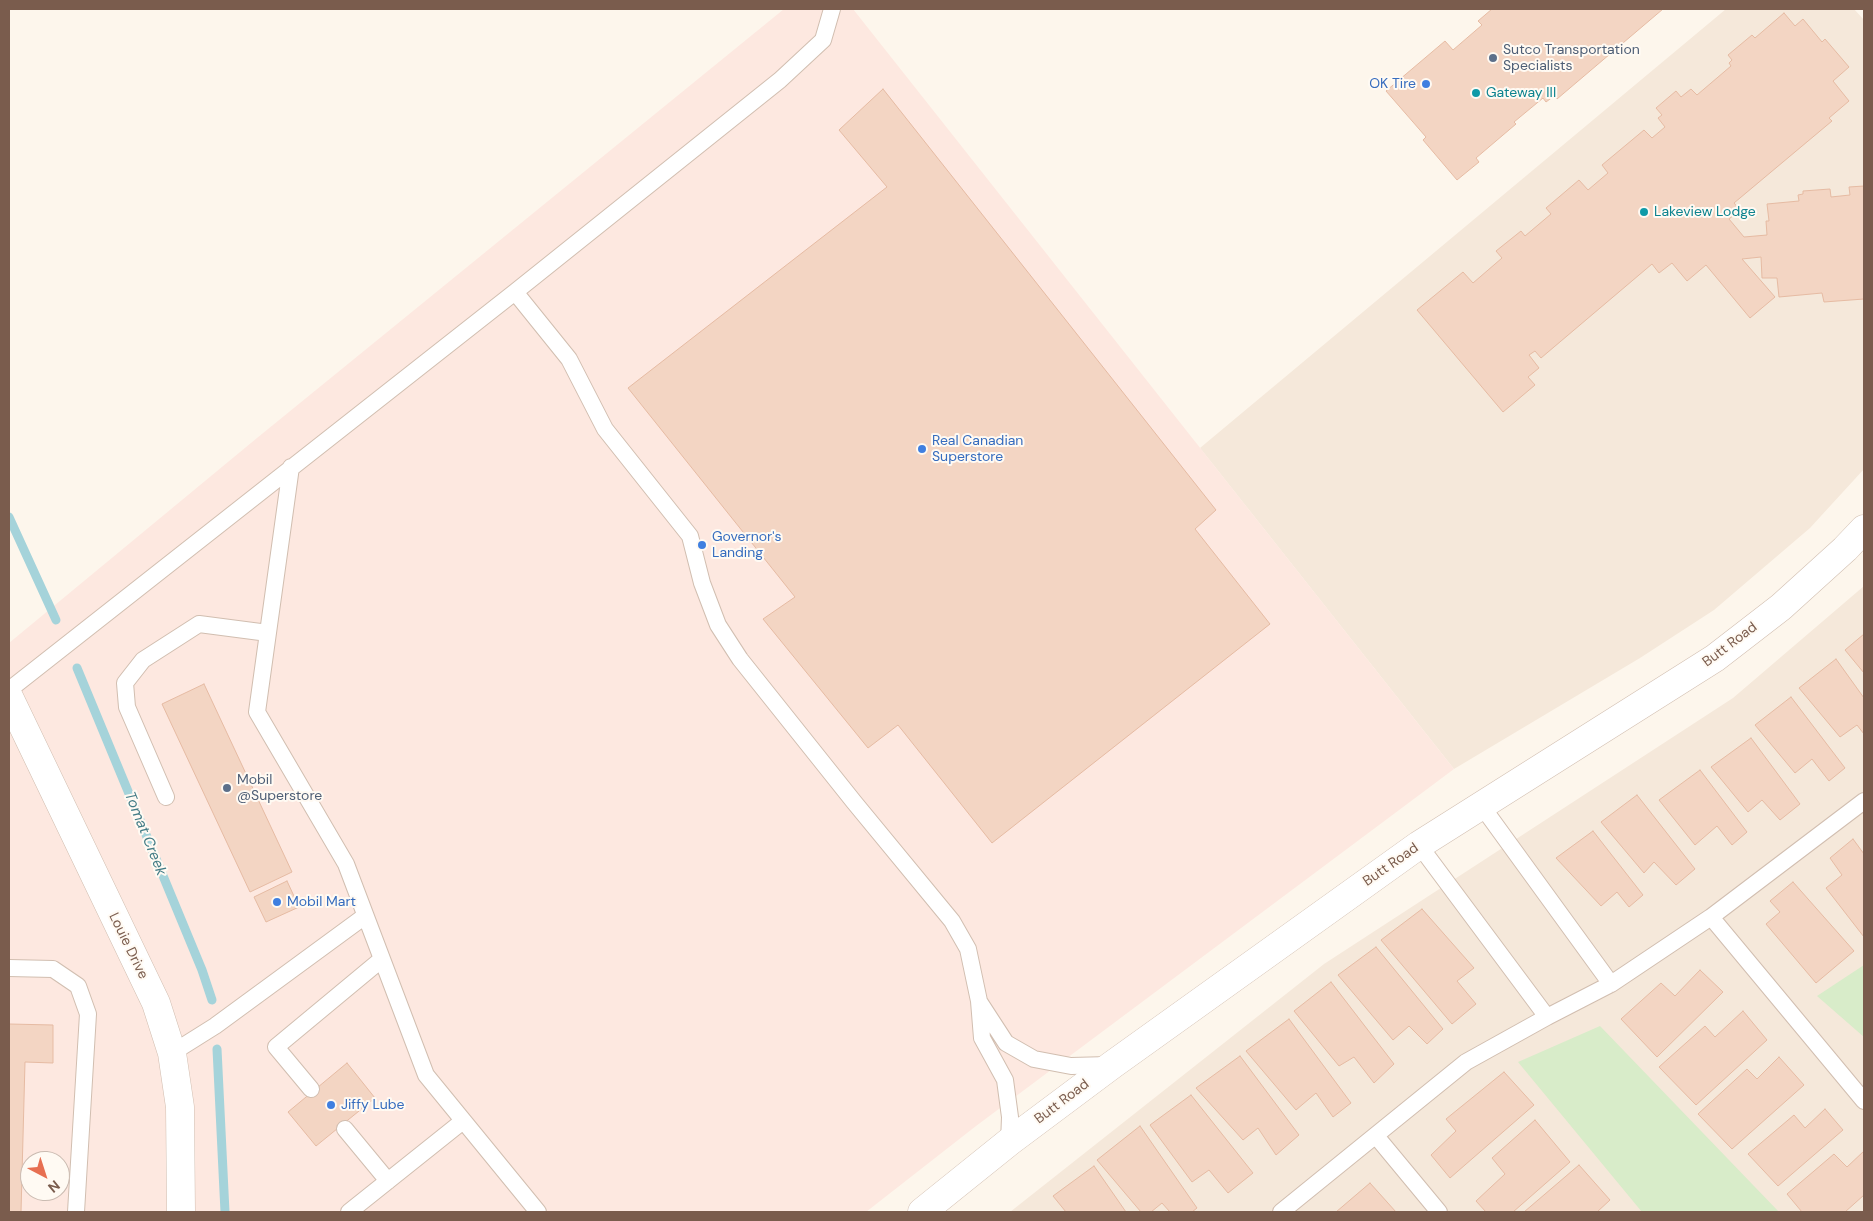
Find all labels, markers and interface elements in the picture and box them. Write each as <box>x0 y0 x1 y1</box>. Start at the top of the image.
place label: Sutco Transportation Specialists <box>1503 42 1640 74</box>
marker: Sutco Transportation Specialists <box>1487 52 1499 64</box>
place label: OK Tire <box>1369 76 1416 92</box>
marker: OK Tire <box>1420 78 1432 90</box>
place label: Gateway III <box>1486 85 1556 101</box>
marker: Gateway III <box>1470 87 1482 99</box>
place label: Lakeview Lodge <box>1654 204 1756 220</box>
marker: Lakeview Lodge <box>1638 206 1650 218</box>
place label: Real Canadian Superstore <box>932 433 1023 466</box>
marker: Real Canadian Superstore <box>916 443 928 455</box>
place label: Governor's Landing <box>712 529 781 562</box>
marker: Governor's Landing <box>696 539 708 551</box>
street label: Butt Road <box>1699 619 1761 671</box>
place label: Mobil @Superstore <box>237 772 322 804</box>
marker: Mobil @Superstore <box>221 782 233 794</box>
water label: Tomat Creek <box>120 790 170 878</box>
street label: Butt Road <box>1360 840 1422 890</box>
place label: Mobil Mart <box>287 894 356 910</box>
marker: Mobil Mart <box>271 896 283 908</box>
street label: Louie Drive <box>105 910 151 982</box>
street label: Butt Road <box>1031 1076 1093 1128</box>
place label: Jiffy Lube <box>341 1097 405 1113</box>
marker: Jiffy Lube <box>325 1099 337 1111</box>
north arrow <box>20 1151 70 1201</box>
text: N <box>44 1177 64 1197</box>

